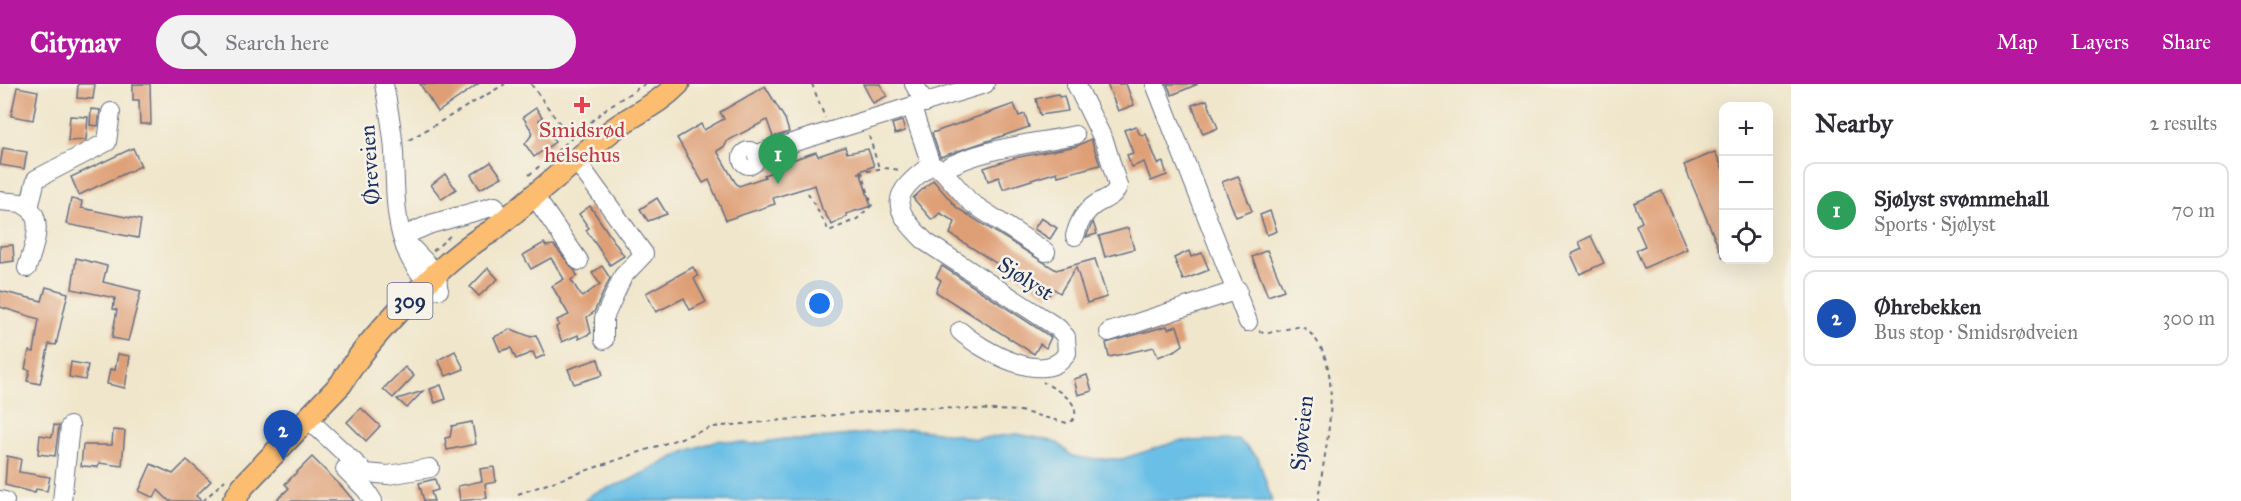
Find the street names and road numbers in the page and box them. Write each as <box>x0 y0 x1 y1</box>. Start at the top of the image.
street label: Øreveien <box>353 124 386 206</box>
street label: Sjølyst <box>993 251 1059 306</box>
road number: 309 <box>388 283 432 319</box>
street label: Sjøveien <box>1284 394 1319 472</box>

